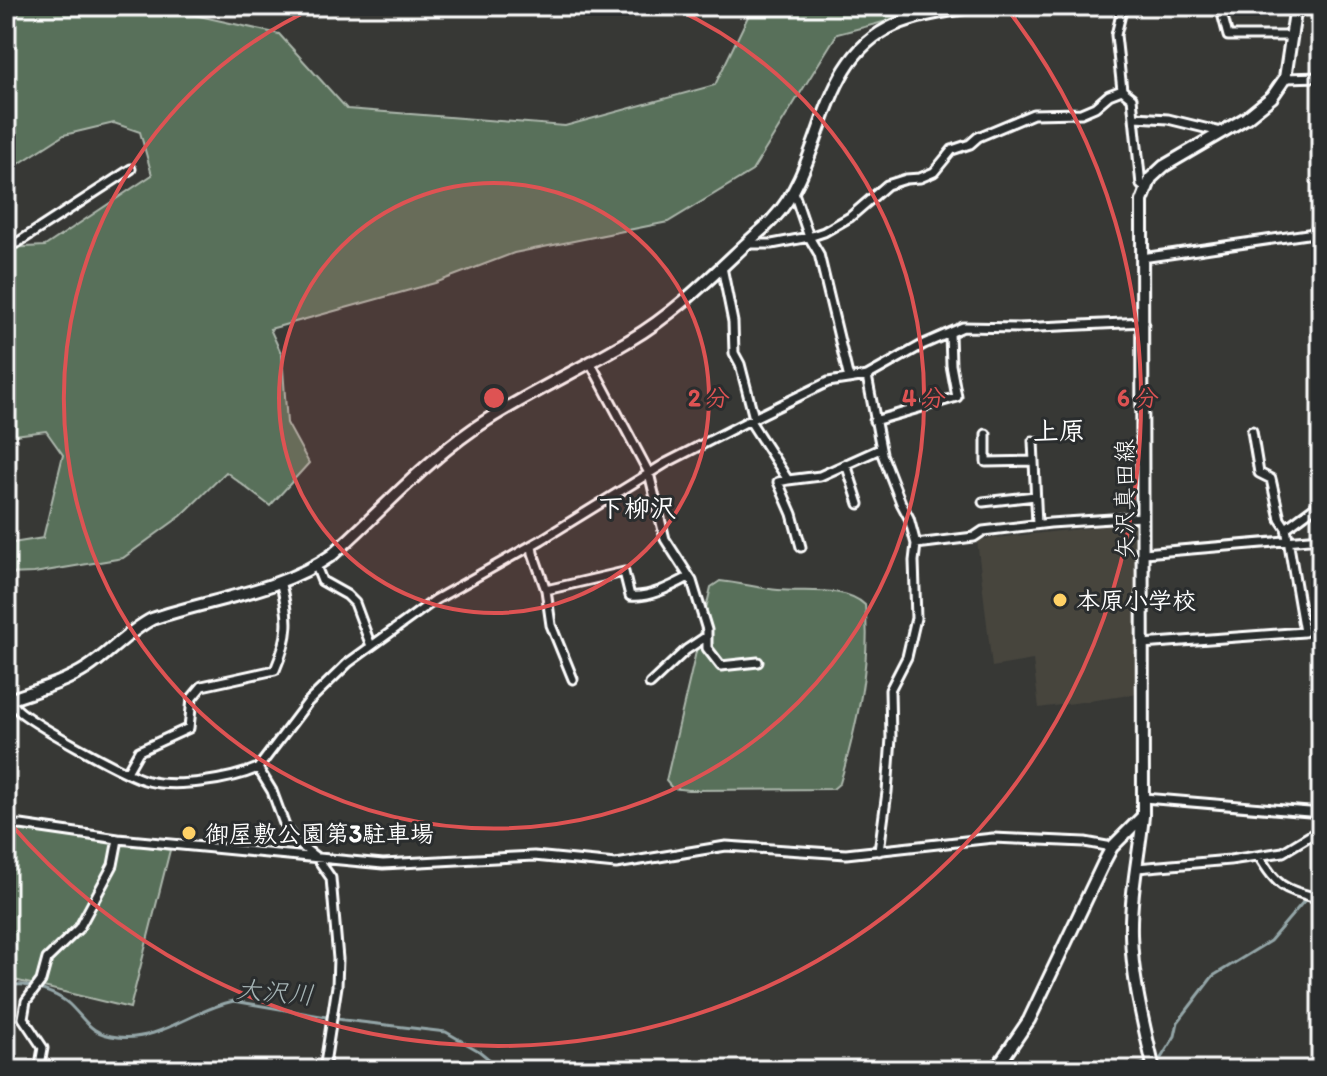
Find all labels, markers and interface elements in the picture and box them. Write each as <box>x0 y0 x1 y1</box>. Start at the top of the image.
text: 2 分 <box>688 383 730 412</box>
text: 4 分 <box>902 383 946 412</box>
text: 6 分 <box>1117 383 1159 412</box>
centre of rings <box>480 384 508 412</box>
district label: 上原 <box>1033 415 1085 447</box>
street label: 矢沢真田線 <box>1110 439 1139 559</box>
district label: 下柳沢 <box>598 492 676 524</box>
place label: 本原小学校 <box>1076 586 1196 615</box>
marker: 本原小学校 <box>1051 591 1069 609</box>
place label: 御屋敷公園第3駐車場 <box>205 819 434 848</box>
marker: 御屋敷公園第3駐車場 <box>180 824 198 842</box>
water label: 大沢川 <box>235 973 315 1011</box>

